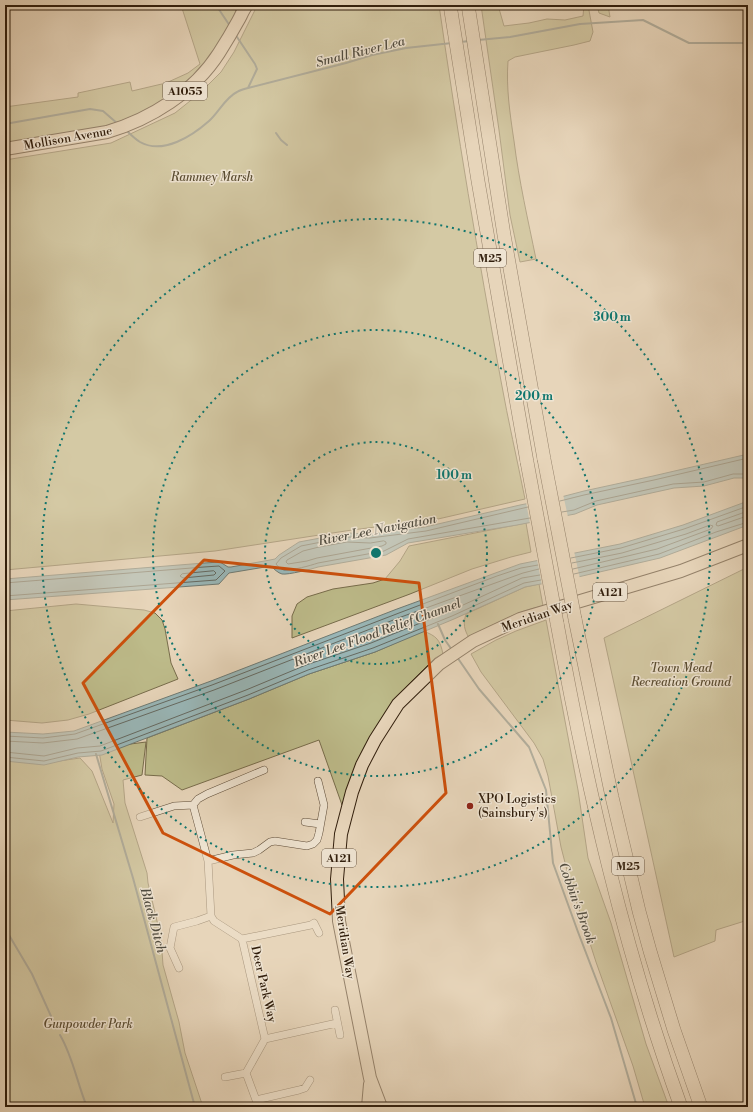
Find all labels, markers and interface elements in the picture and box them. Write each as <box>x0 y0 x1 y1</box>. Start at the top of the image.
water label: Small River Lea <box>314 33 407 71</box>
road number: A1055 <box>163 82 207 100</box>
street label: Mollison Avenue <box>23 123 114 154</box>
park label: Rammey Marsh <box>170 170 254 185</box>
road number: M25 <box>474 249 506 267</box>
text: 300 m <box>593 310 631 325</box>
text: 200 m <box>515 389 553 404</box>
text: 100 m <box>436 468 472 483</box>
water label: River Lee Navigation <box>316 511 438 549</box>
centre of rings <box>369 546 383 560</box>
road number: A121 <box>593 583 627 601</box>
water label: River Lee Flood Relief Channel <box>291 595 464 671</box>
street label: Meridian Way <box>500 597 575 636</box>
park label: Town Mead Recreation Ground <box>630 661 732 690</box>
place label: XPO Logistics (Sainsbury's) <box>477 792 556 821</box>
marker: XPO Logistics (Sainsbury's) <box>465 801 475 811</box>
road number: A121 <box>322 849 356 867</box>
road number: M25 <box>612 857 644 875</box>
water label: Cobbin's Brook <box>555 860 599 946</box>
water label: Black Ditch <box>136 885 170 955</box>
street label: Meridian Way <box>331 904 358 980</box>
street label: Deer Park Way <box>247 944 280 1024</box>
park label: Gunpowder Park <box>43 1017 133 1032</box>

